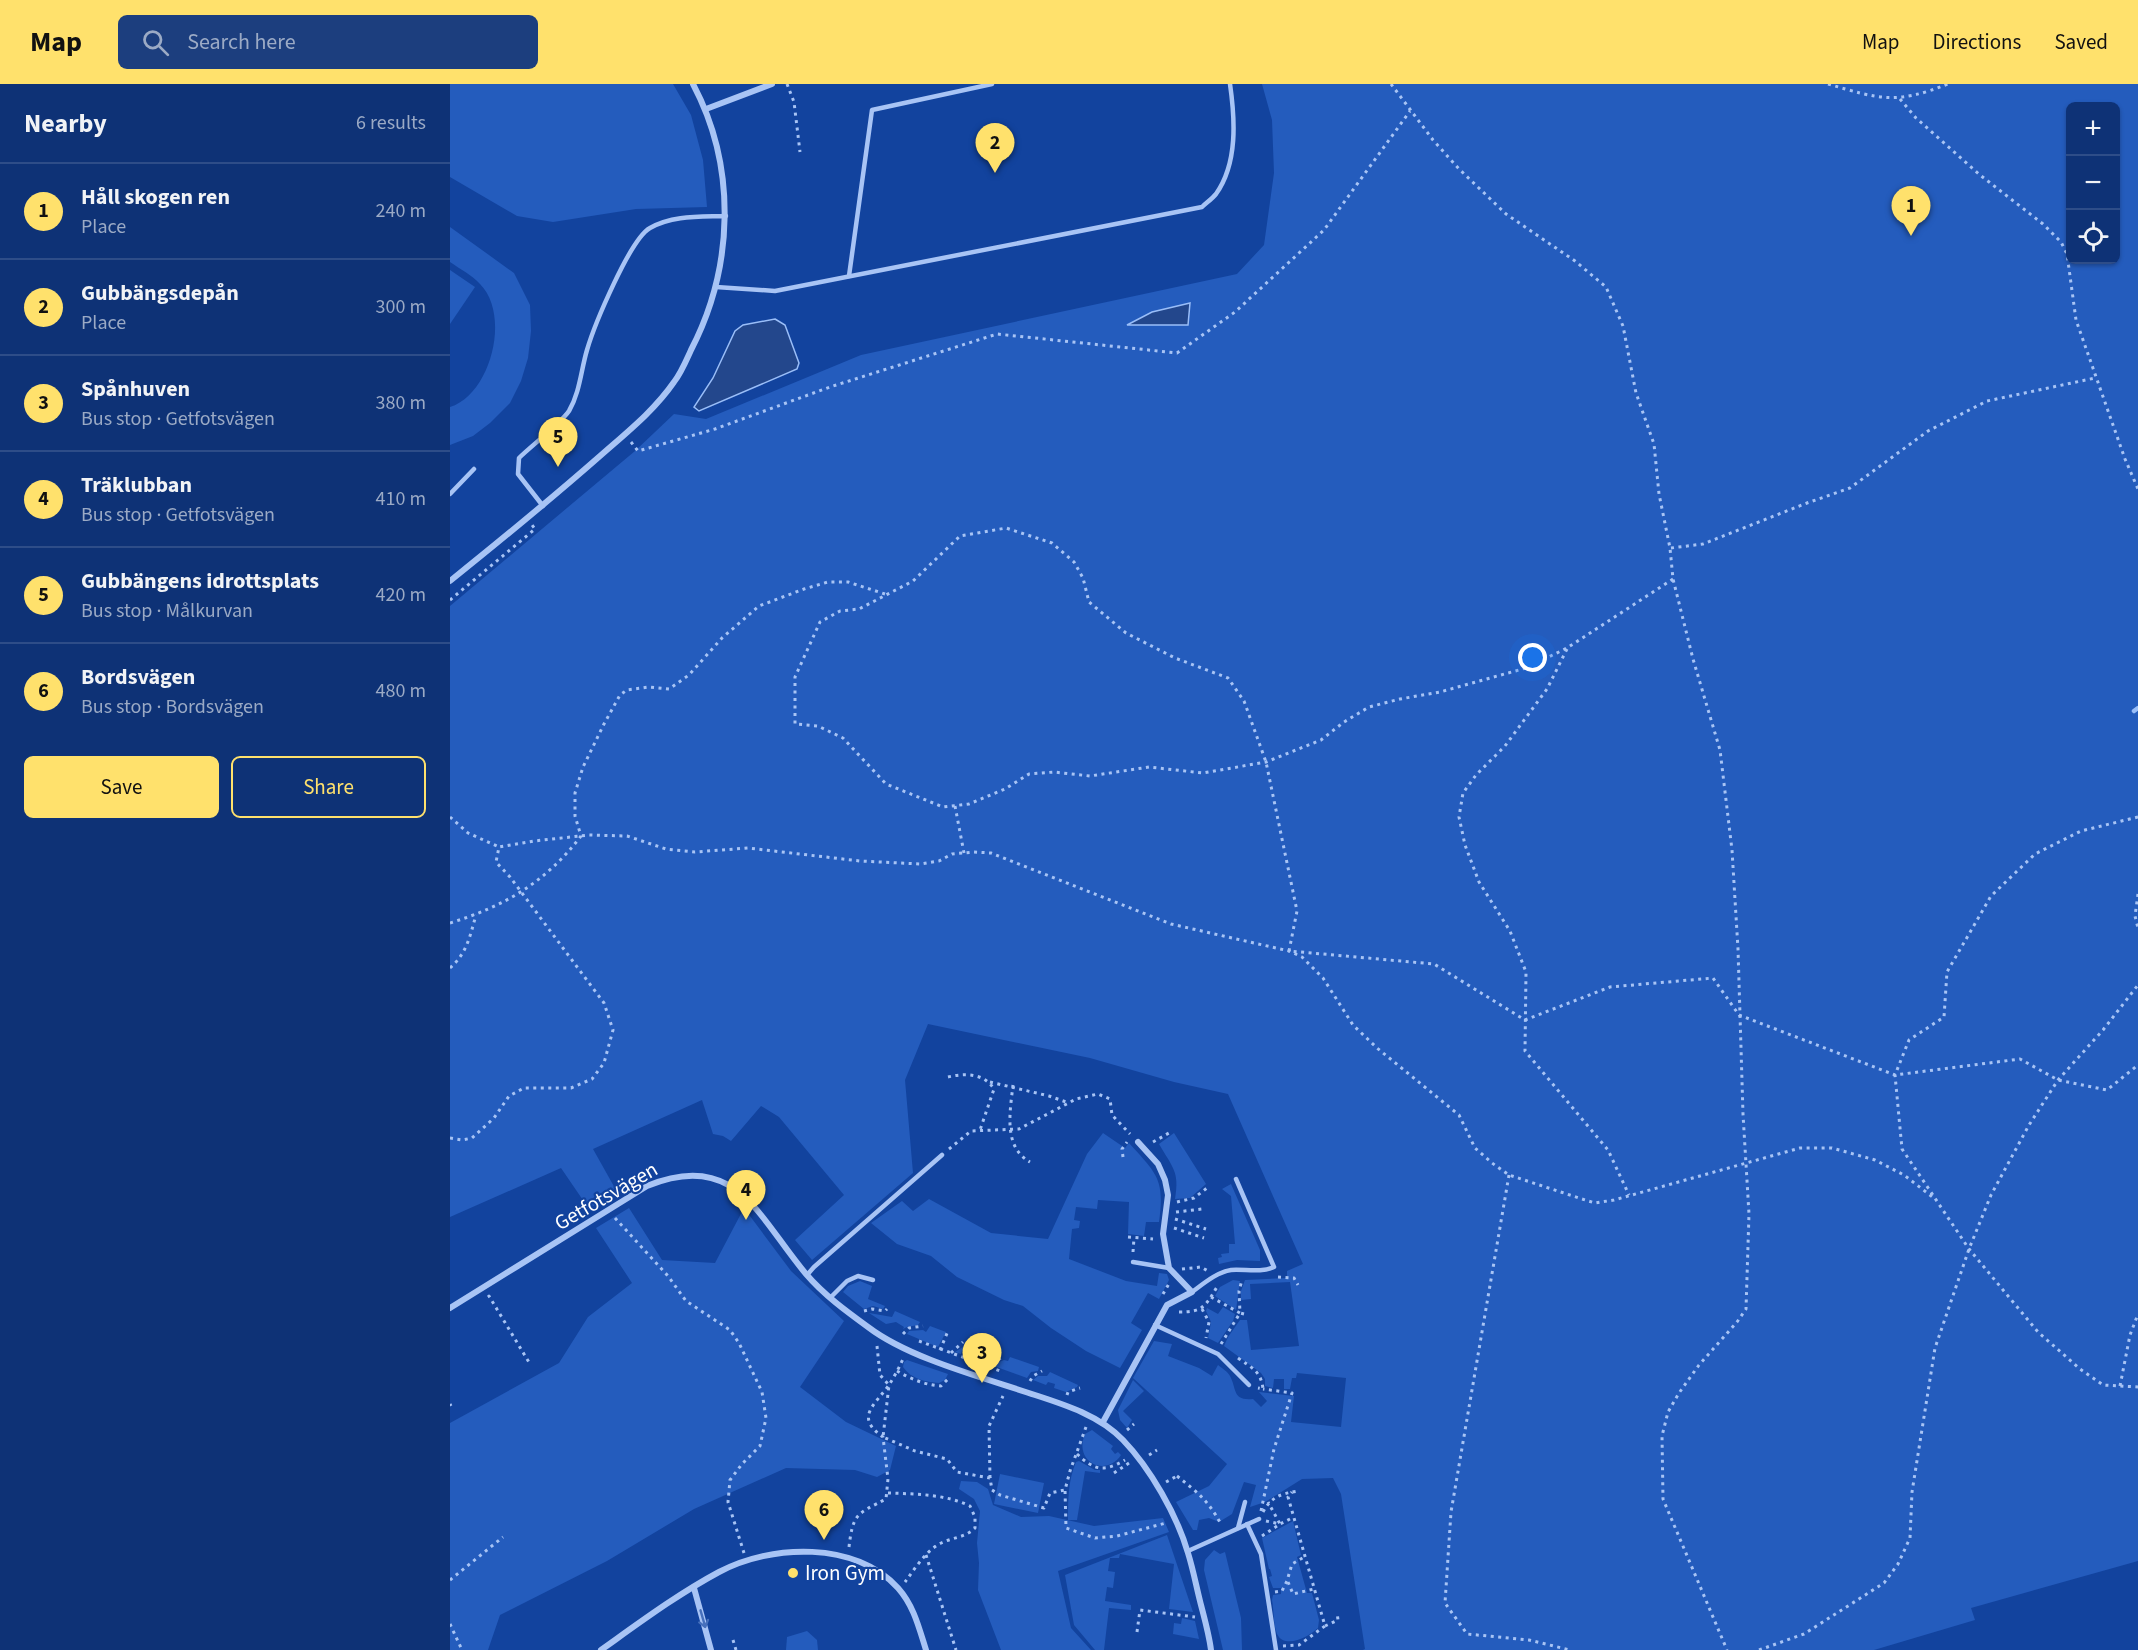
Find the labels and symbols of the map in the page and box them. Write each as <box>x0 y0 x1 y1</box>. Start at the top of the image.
pin: 2 <box>976 124 1014 173</box>
pin: 1 <box>1892 186 1930 236</box>
pin: 5 <box>538 418 578 467</box>
your location <box>1518 643 1547 672</box>
street label: Getfotsvägen <box>549 1154 663 1238</box>
pin: 4 <box>726 1170 766 1220</box>
pin: 3 <box>962 1334 1002 1383</box>
pin: 6 <box>804 1490 844 1540</box>
place label: Iron Gym <box>805 1558 885 1588</box>
marker: Iron Gym <box>786 1566 800 1580</box>
one-way arrow <box>697 1609 709 1628</box>

